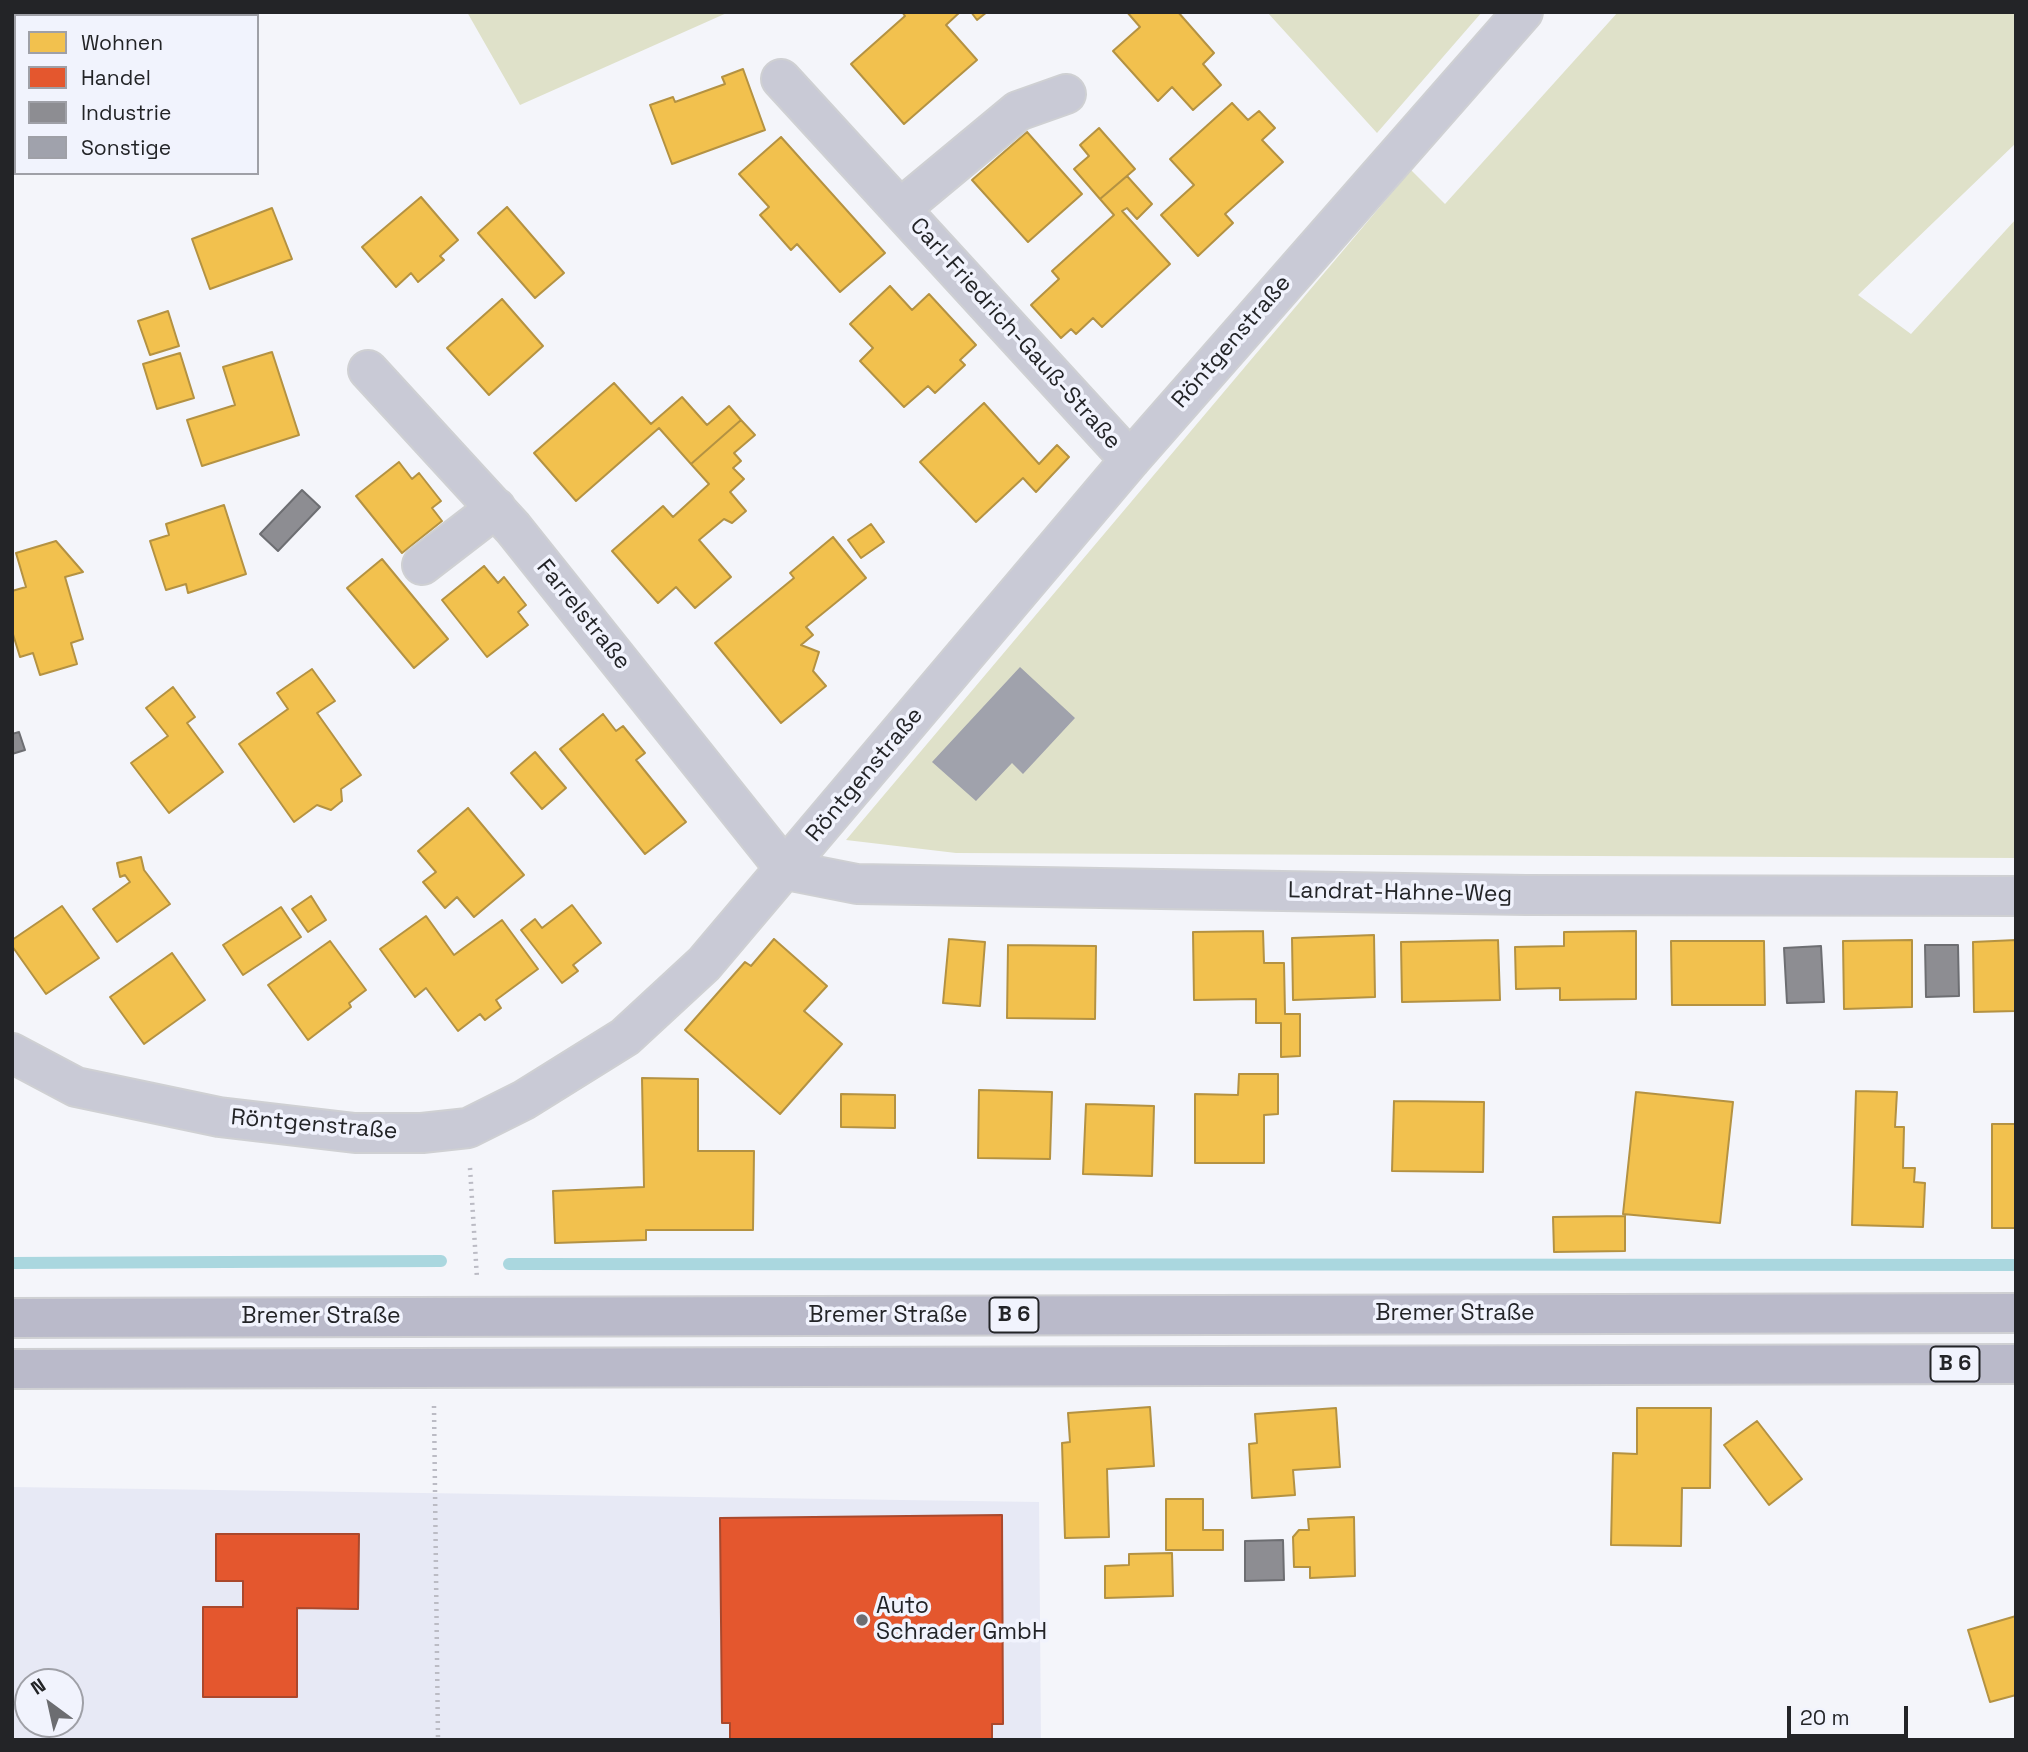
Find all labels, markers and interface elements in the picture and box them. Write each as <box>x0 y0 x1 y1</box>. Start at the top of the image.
legend <box>14 14 259 175</box>
text: Wohnen <box>81 29 163 56</box>
text: Handel <box>81 64 151 91</box>
text: Industrie <box>81 99 171 126</box>
text: Sonstige <box>81 134 171 161</box>
street label: Carl-Friedrich-Gauß-Straße <box>904 213 1126 455</box>
street label: Röntgenstraße <box>1167 270 1297 414</box>
street label: Farrelstraße <box>530 554 636 676</box>
street label: Röntgenstraße <box>801 702 929 848</box>
street label: Landrat-Hahne-Weg <box>1288 877 1512 909</box>
street label: Röntgenstraße <box>230 1104 398 1146</box>
road number: B 6 <box>990 1298 1038 1332</box>
street label: Bremer Straße <box>1375 1300 1535 1328</box>
street label: Bremer Straße <box>808 1302 968 1330</box>
street label: Bremer Straße <box>241 1303 401 1331</box>
road number: B 6 <box>1930 1346 1980 1382</box>
place label: Auto Schrader GmbH <box>876 1593 1047 1647</box>
marker: Auto Schrader GmbH <box>854 1612 870 1628</box>
north arrow <box>14 1668 84 1738</box>
text: N <box>26 1673 51 1701</box>
scale bar <box>1790 1692 1911 1736</box>
text: 20 m <box>1800 1704 1850 1731</box>

